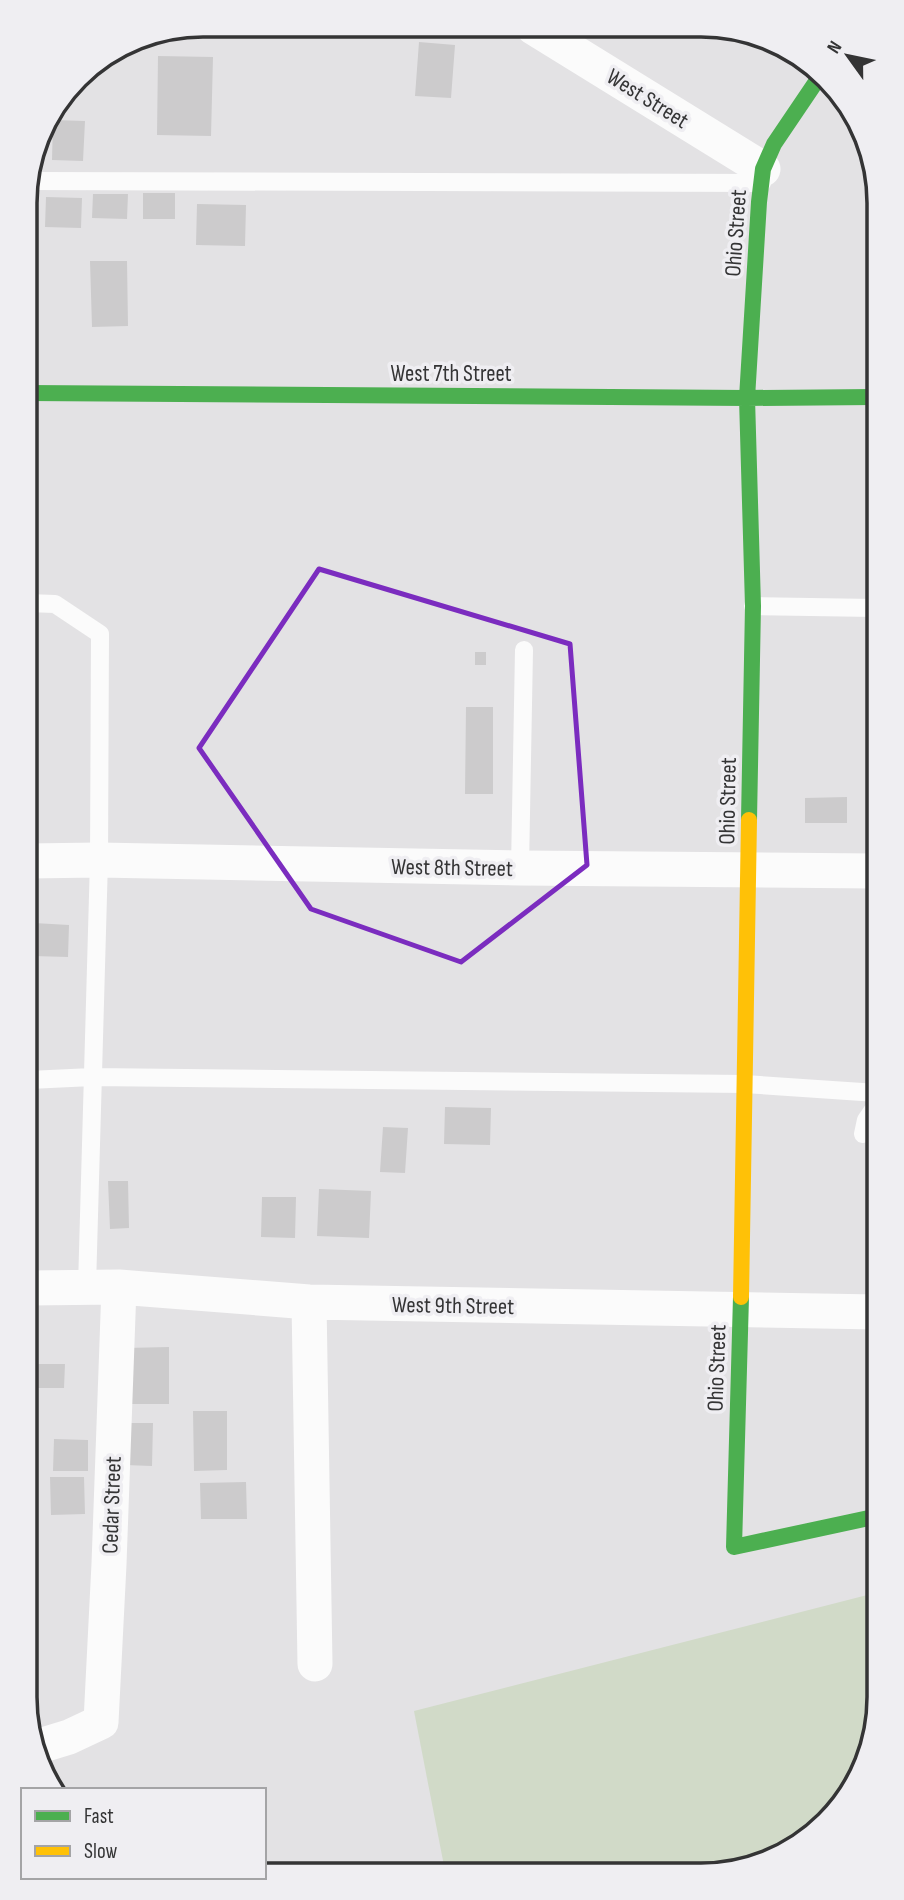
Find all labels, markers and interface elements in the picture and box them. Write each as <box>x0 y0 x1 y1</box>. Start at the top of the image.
north arrow <box>813 21 883 91</box>
text: N <box>823 37 847 58</box>
street label: West Street <box>601 63 694 135</box>
street label: Ohio Street <box>719 189 753 278</box>
street label: West 7th Street <box>390 360 512 388</box>
street label: Ohio Street <box>713 757 743 845</box>
street label: West 8th Street <box>391 853 513 883</box>
street label: West 9th Street <box>392 1291 514 1321</box>
street label: Ohio Street <box>701 1324 733 1412</box>
street label: Cedar Street <box>96 1456 128 1554</box>
legend <box>21 1788 266 1879</box>
text: Fast <box>84 1804 114 1829</box>
text: Slow <box>84 1839 118 1864</box>

